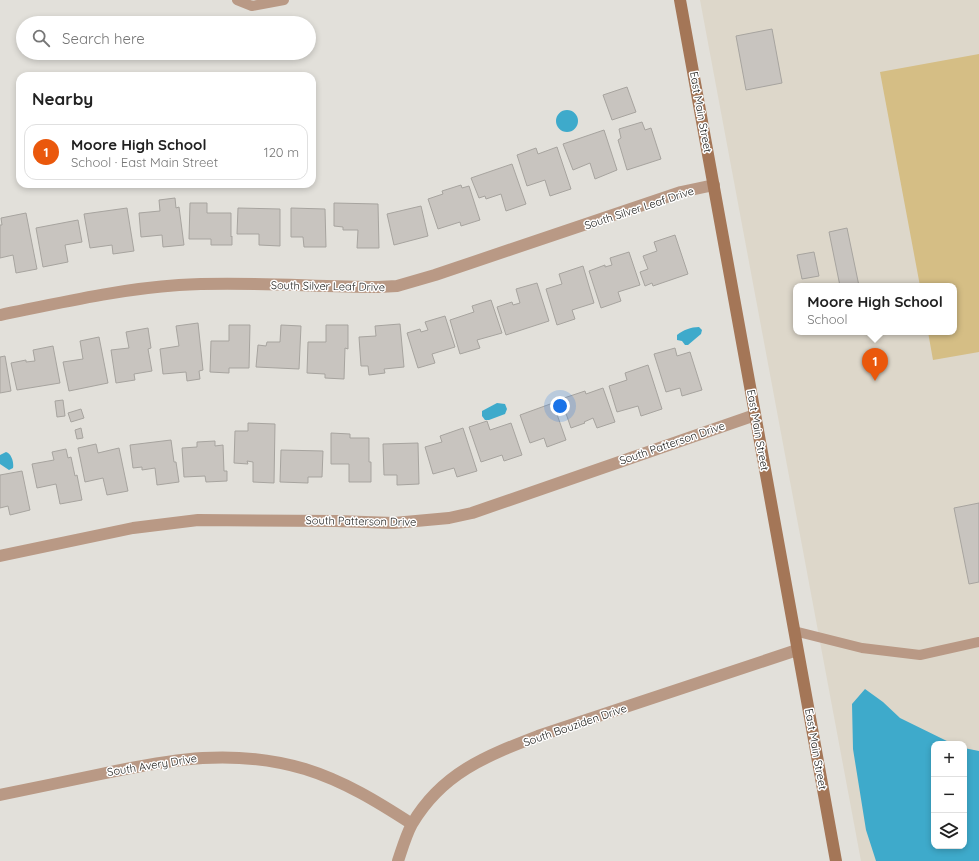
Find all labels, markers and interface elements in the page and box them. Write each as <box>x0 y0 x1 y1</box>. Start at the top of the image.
search box <box>16 16 316 60</box>
icon: search <box>30 27 52 49</box>
text: Search here <box>62 29 145 48</box>
street label: East Main Street <box>687 70 715 154</box>
text: Nearby <box>32 88 93 109</box>
text: Moore High School <box>71 135 206 154</box>
text: 1 <box>43 144 49 160</box>
text: 120 m <box>264 144 299 160</box>
text: School · East Main Street <box>71 154 218 170</box>
street label: South Silver Leaf Drive <box>582 184 696 232</box>
street label: South Silver Leaf Drive <box>271 278 385 294</box>
popup <box>793 283 957 335</box>
text: Moore High School <box>807 292 943 311</box>
text: School <box>807 311 847 327</box>
pin: 1 <box>862 348 888 381</box>
street label: East Main Street <box>744 388 772 472</box>
your location <box>550 396 570 416</box>
street label: South Patterson Drive <box>617 418 727 468</box>
street label: South Patterson Drive <box>306 513 416 529</box>
street label: South Bouziden Drive <box>521 701 629 749</box>
street label: East Main Street <box>802 707 830 791</box>
map controls <box>931 741 967 849</box>
button: + <box>931 741 967 777</box>
street label: South Avery Drive <box>106 751 198 779</box>
button: − <box>931 777 967 813</box>
button: layers <box>931 813 967 849</box>

